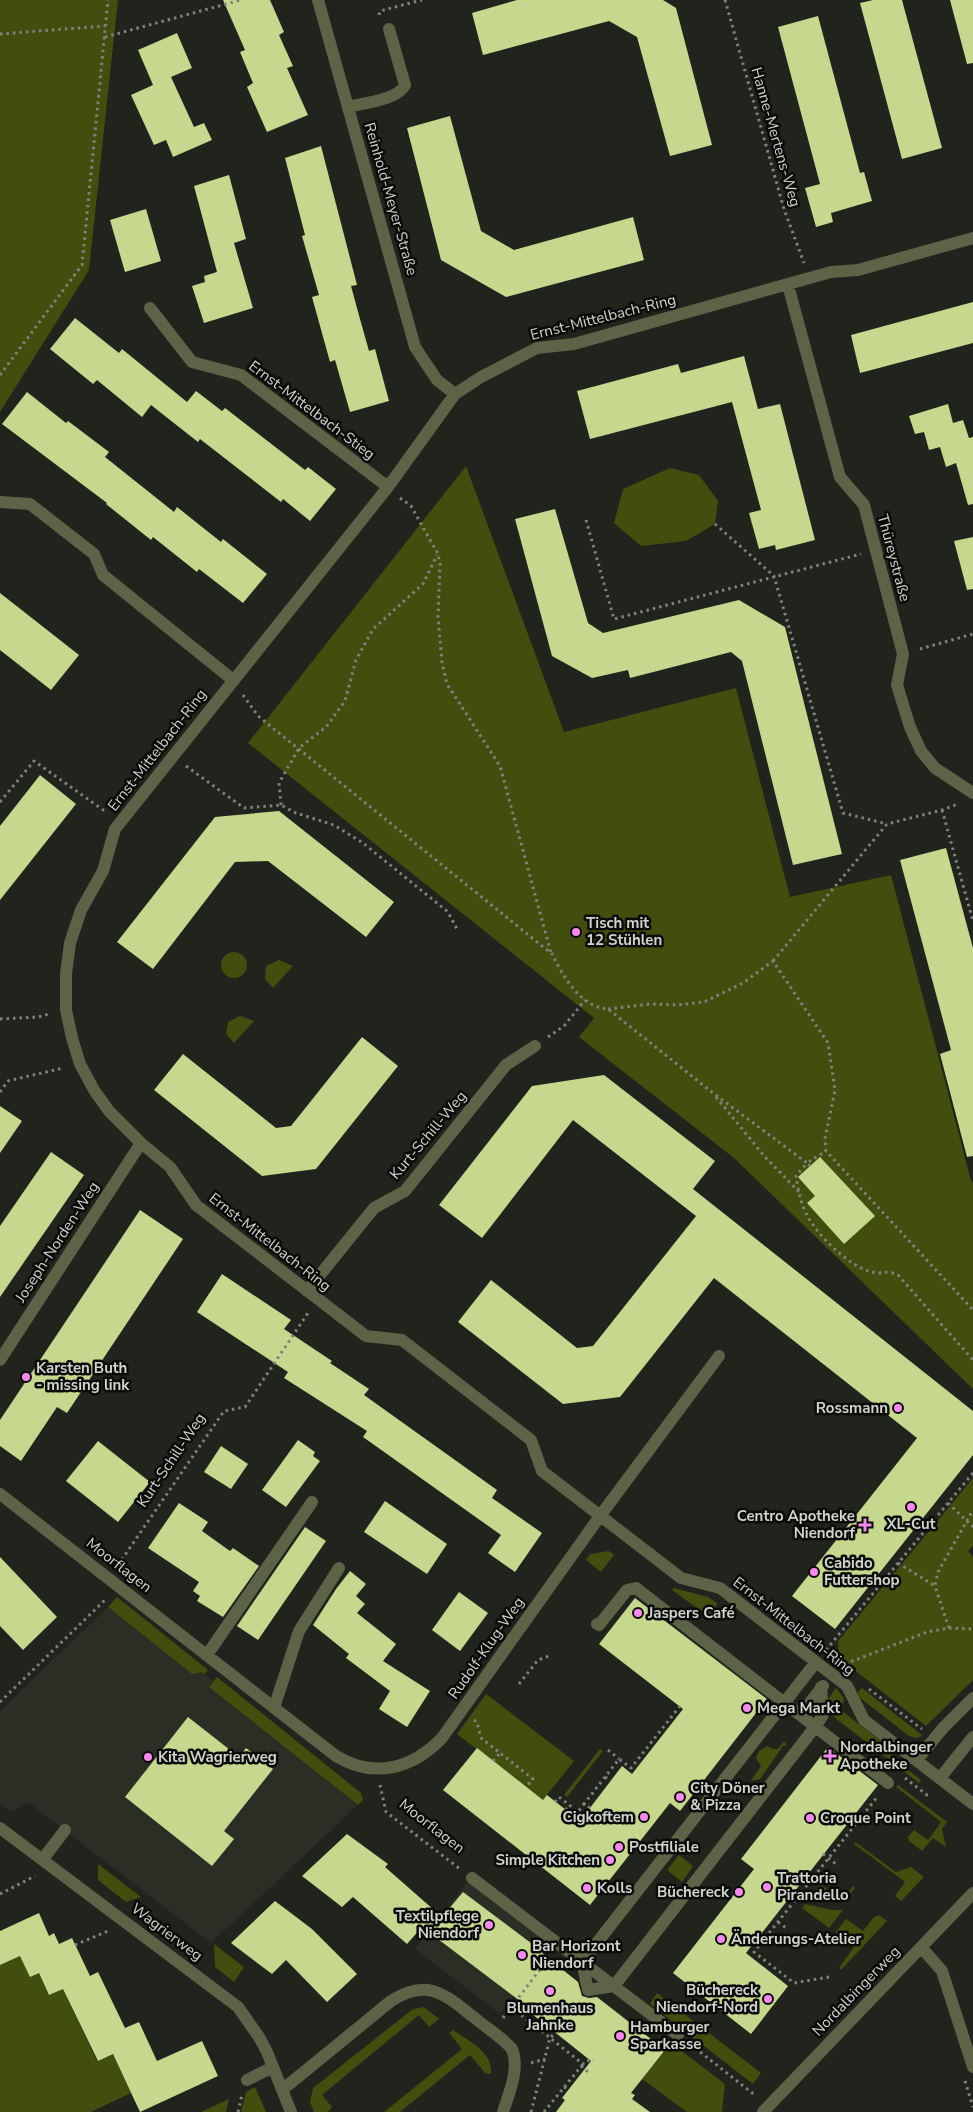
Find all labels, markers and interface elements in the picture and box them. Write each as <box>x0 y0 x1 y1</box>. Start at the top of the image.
street label: Hanne-Mertens-Weg <box>746 65 806 209</box>
street label: Reinhold-Meyer-Straße <box>360 120 422 278</box>
street label: Ernst-Mittelbach-Ring <box>528 289 678 345</box>
street label: Ernst-Mittelbach-Stieg <box>245 356 379 464</box>
street label: Thüreystraße <box>873 512 915 604</box>
street label: Ernst-Mittelbach-Ring <box>103 685 211 815</box>
place label: Tisch mit 12 Stühlen <box>586 913 662 950</box>
marker: Tisch mit 12 Stühlen <box>570 926 582 938</box>
street label: Kurt-Schill-Weg <box>385 1087 471 1183</box>
street label: Joseph-Norden-Weg <box>10 1178 104 1307</box>
street label: Ernst-Mittelbach-Ring <box>205 1188 335 1296</box>
place label: Karsten Buth - missing link <box>36 1358 130 1395</box>
marker: Karsten Buth - missing link <box>20 1371 32 1383</box>
place label: Rossmann <box>816 1398 888 1418</box>
marker: Rossmann <box>892 1402 904 1414</box>
street label: Kurt-Schill-Weg <box>132 1409 210 1511</box>
marker: XL-Cut <box>905 1501 917 1513</box>
place label: Centro Apotheke Niendorf <box>737 1506 856 1543</box>
place label: XL-Cut <box>886 1514 936 1534</box>
marker: Centro Apotheke Niendorf <box>859 1519 871 1531</box>
street label: Moorflagen <box>82 1533 156 1597</box>
place label: Cabido Futtershop <box>824 1553 900 1590</box>
marker: Cabido Futtershop <box>808 1566 820 1578</box>
street label: Ernst-Mittelbach-Ring <box>729 1572 859 1680</box>
street label: Rudolf-Klug-Weg <box>443 1593 529 1703</box>
place label: Jaspers Café <box>647 1603 735 1623</box>
marker: Jaspers Café <box>632 1607 644 1619</box>
place label: Mega Markt <box>757 1698 840 1718</box>
marker: Mega Markt <box>741 1702 753 1714</box>
place label: Nordalbinger Apotheke <box>840 1737 932 1774</box>
place label: Kita Wagrierweg <box>158 1747 277 1767</box>
marker: Nordalbinger Apotheke <box>824 1750 836 1762</box>
marker: Kita Wagrierweg <box>142 1751 154 1763</box>
place label: City Döner & Pizza <box>690 1778 765 1815</box>
marker: City Döner & Pizza <box>674 1791 686 1803</box>
street label: Moorflagen <box>395 1794 469 1858</box>
place label: Cigkoftem <box>562 1807 634 1827</box>
place label: Croque Point <box>820 1808 911 1828</box>
marker: Cigkoftem <box>638 1811 650 1823</box>
marker: Croque Point <box>804 1812 816 1824</box>
place label: Postfiliale <box>629 1837 699 1857</box>
marker: Postfiliale <box>613 1841 625 1853</box>
place label: Simple Kitchen <box>495 1850 600 1870</box>
marker: Simple Kitchen <box>604 1854 616 1866</box>
place label: Trattoria Pirandello <box>777 1868 849 1905</box>
place label: Kolls <box>597 1878 632 1898</box>
marker: Trattoria Pirandello <box>761 1881 773 1893</box>
marker: Kolls <box>581 1882 593 1894</box>
place label: Büchereck <box>657 1882 730 1902</box>
marker: Büchereck <box>733 1886 745 1898</box>
street label: Wagrierweg <box>127 1899 207 1965</box>
place label: Textilpflege Niendorf <box>396 1906 480 1943</box>
marker: Textilpflege Niendorf <box>483 1919 495 1931</box>
place label: Änderungs-Atelier <box>731 1929 862 1949</box>
marker: Änderungs-Atelier <box>715 1933 727 1945</box>
place label: Bar Horizont Niendorf <box>532 1936 621 1973</box>
street label: Nordalbingerweg <box>808 1941 904 2041</box>
marker: Bar Horizont Niendorf <box>516 1949 528 1961</box>
place label: Büchereck Niendorf-Nord <box>656 1980 759 2017</box>
marker: Blumenhaus Jahnke <box>544 1985 556 1997</box>
marker: Büchereck Niendorf-Nord <box>762 1993 774 2005</box>
place label: Blumenhaus Jahnke <box>507 1998 593 2035</box>
place label: Hamburger Sparkasse <box>630 2017 710 2054</box>
marker: Hamburger Sparkasse <box>614 2030 626 2042</box>

